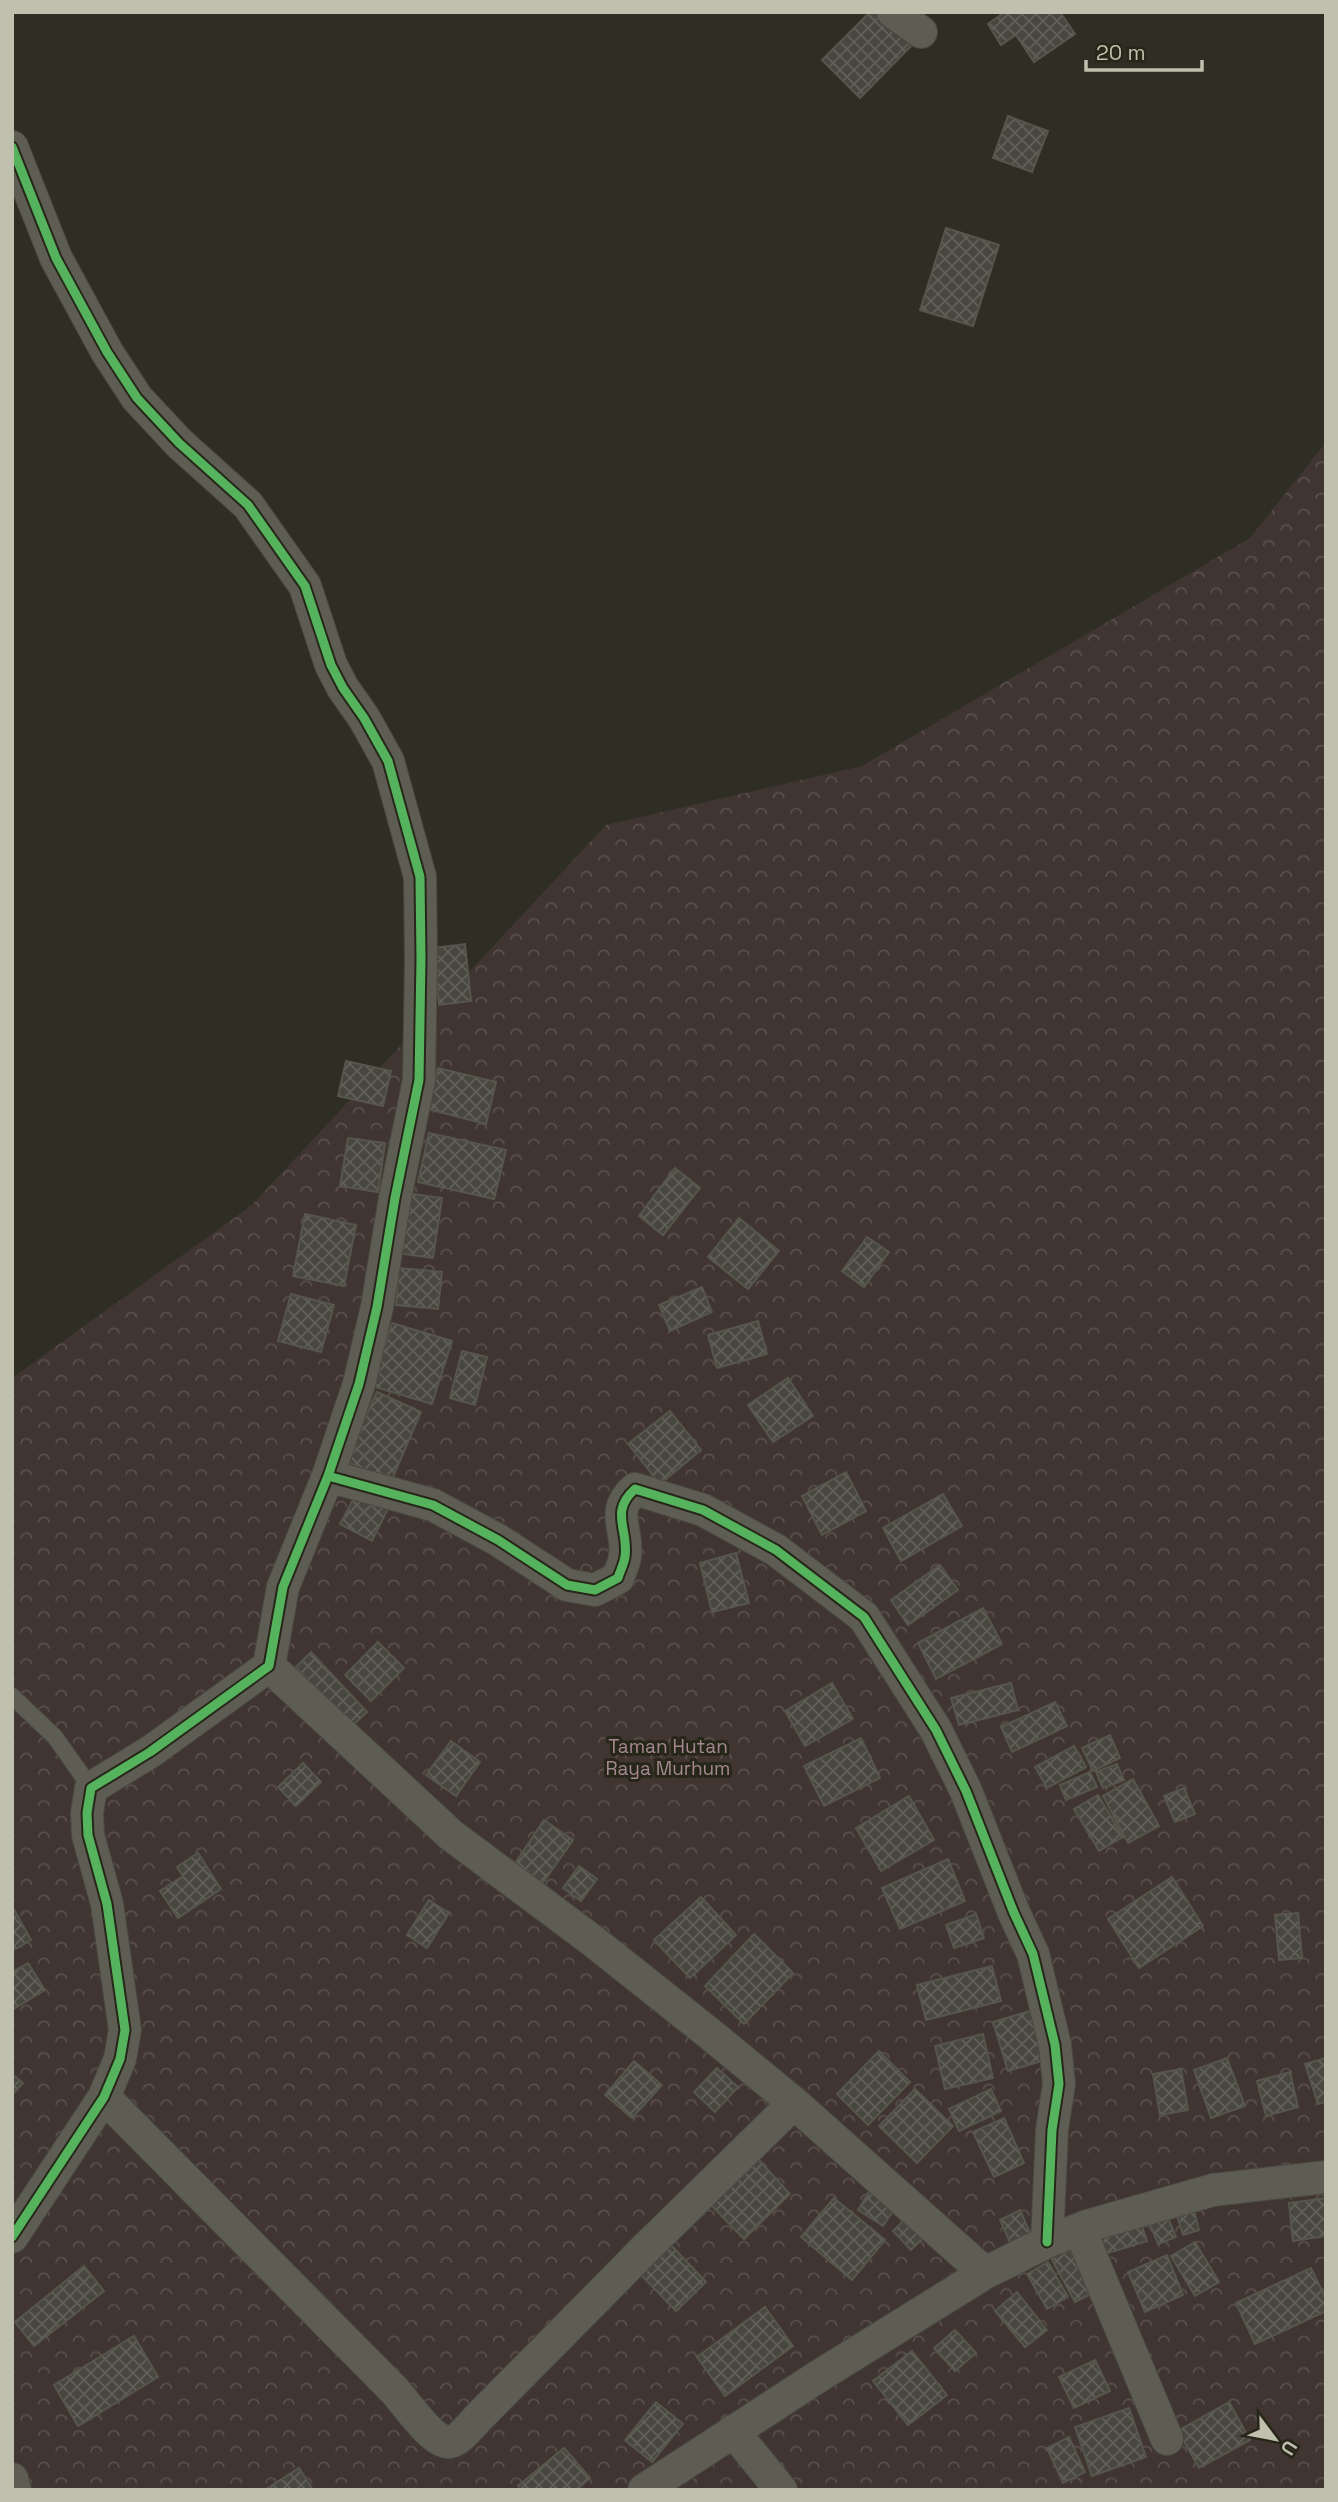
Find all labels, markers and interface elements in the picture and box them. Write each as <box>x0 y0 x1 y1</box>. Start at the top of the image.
scale bar <box>1086 28 1202 72</box>
text: 20 m <box>1096 39 1146 66</box>
park label: Taman Hutan Raya Murhum <box>606 1734 730 1781</box>
north arrow <box>1240 2404 1310 2474</box>
text: U <box>1275 2436 1303 2460</box>

